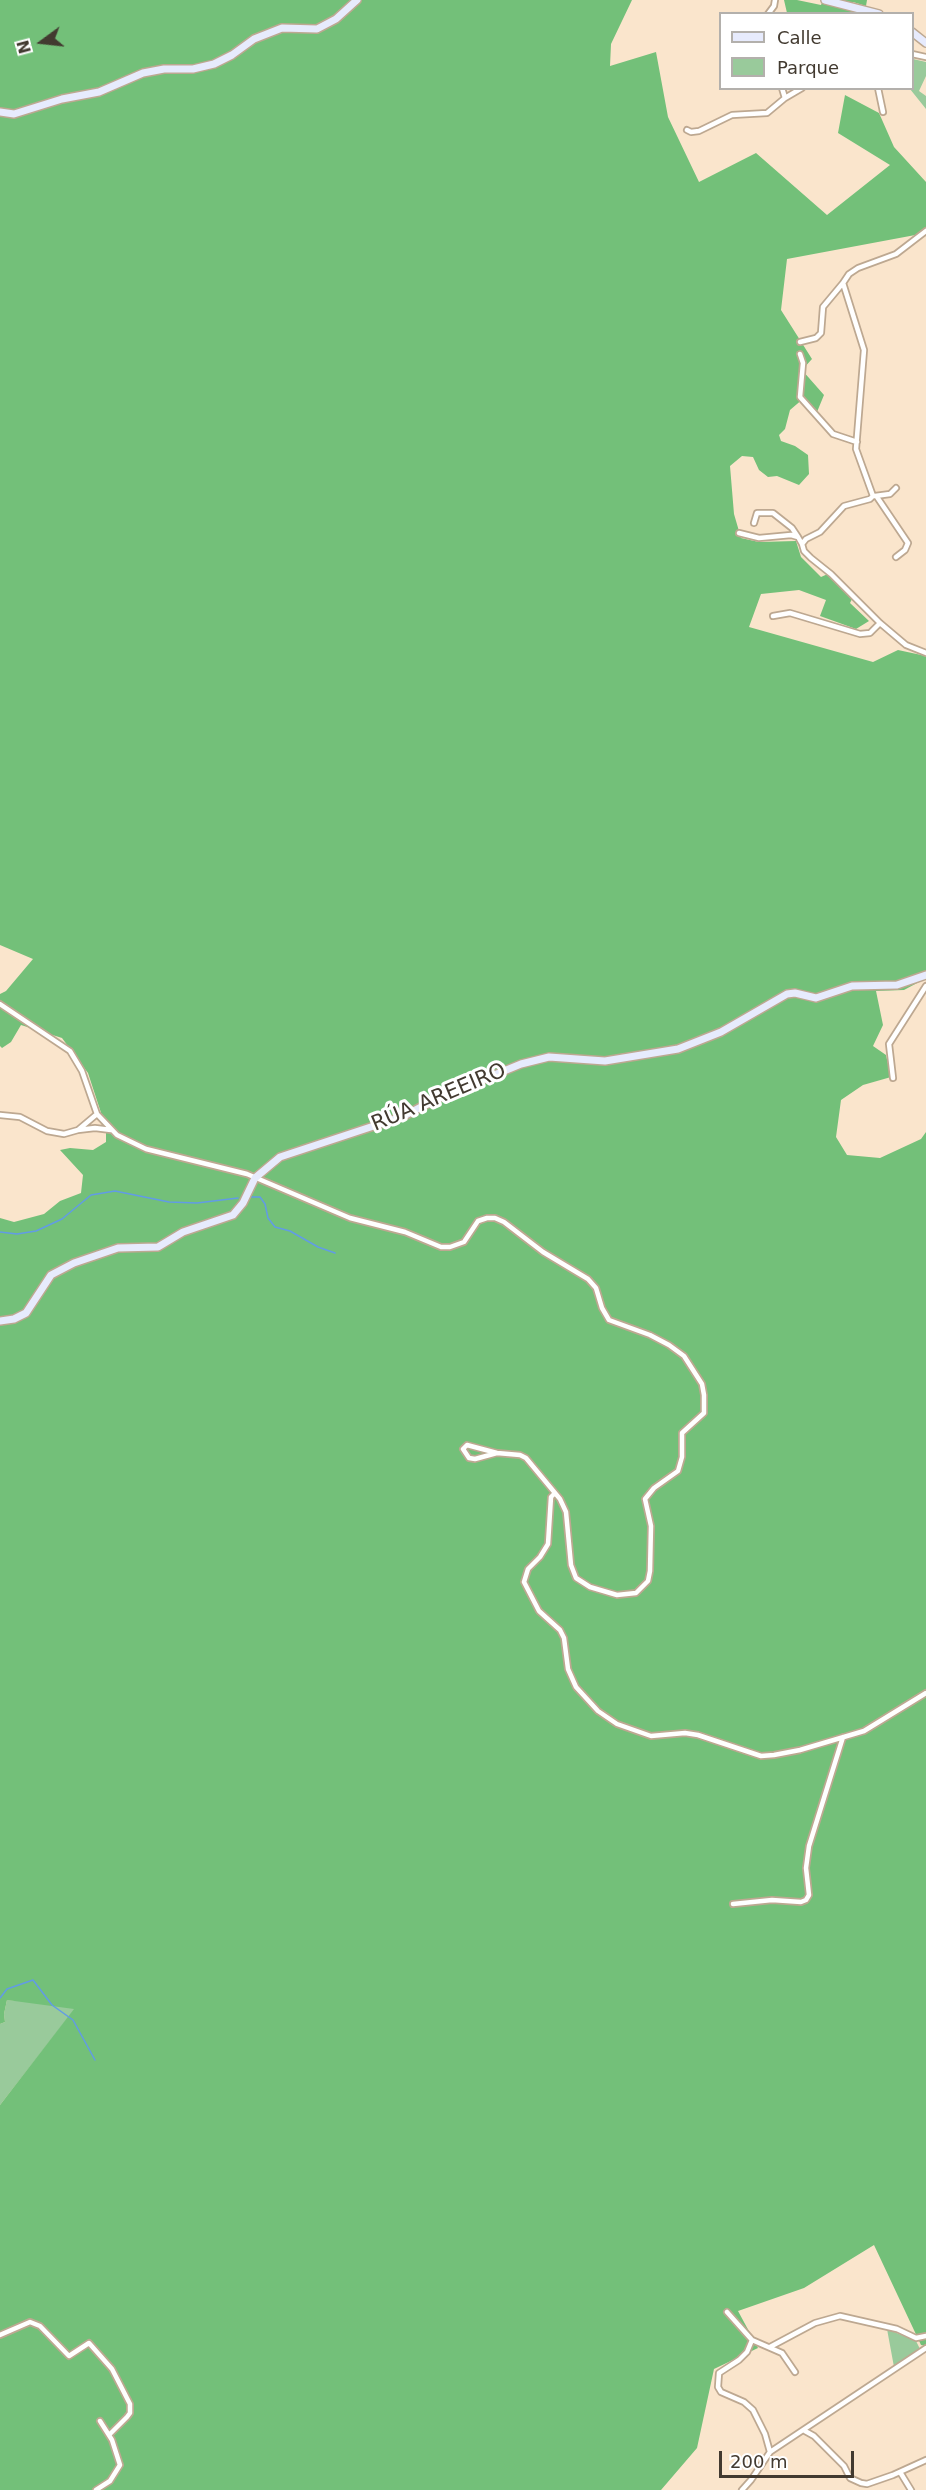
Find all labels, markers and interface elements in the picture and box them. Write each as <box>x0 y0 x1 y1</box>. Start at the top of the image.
north arrow <box>12 12 72 72</box>
legend <box>719 12 914 90</box>
text: Calle <box>777 27 822 48</box>
text: N <box>13 38 35 56</box>
text: Parque <box>777 57 839 78</box>
street label: RÚA AREEIRO <box>368 1058 510 1138</box>
scale bar <box>722 2439 857 2477</box>
text: 200 m <box>730 2451 788 2472</box>

